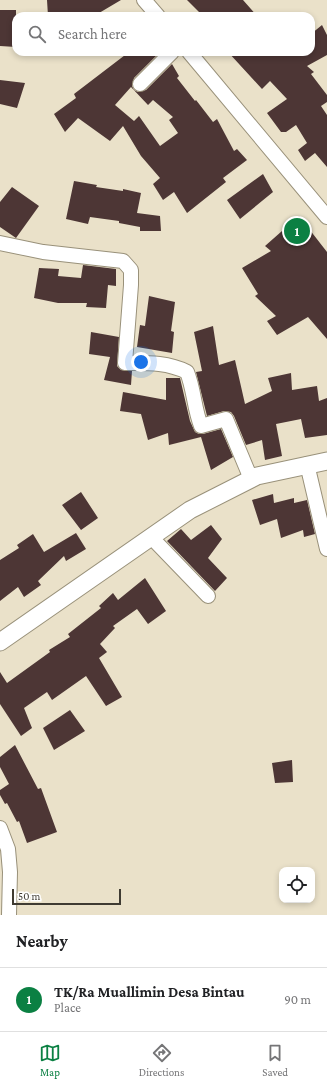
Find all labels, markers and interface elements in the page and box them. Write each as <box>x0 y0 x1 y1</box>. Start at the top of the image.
search box <box>12 12 315 56</box>
icon: search <box>26 23 48 45</box>
text: Search here <box>58 26 127 42</box>
pin: 1 <box>284 216 310 246</box>
your location <box>131 352 151 372</box>
map controls <box>279 867 315 903</box>
button: locate <box>279 867 315 903</box>
scale bar <box>12 887 121 906</box>
text: 50 m <box>18 890 40 902</box>
text: Nearby <box>16 932 68 951</box>
text: TK/Ra Muallimin Desa Bintau <box>54 984 245 1000</box>
text: 1 <box>27 992 31 1007</box>
text: 90 m <box>284 992 311 1007</box>
text: Place <box>54 1000 81 1015</box>
tab: Map <box>39 1042 61 1078</box>
tab: Directions <box>139 1042 184 1078</box>
tab: Saved <box>262 1042 288 1078</box>

